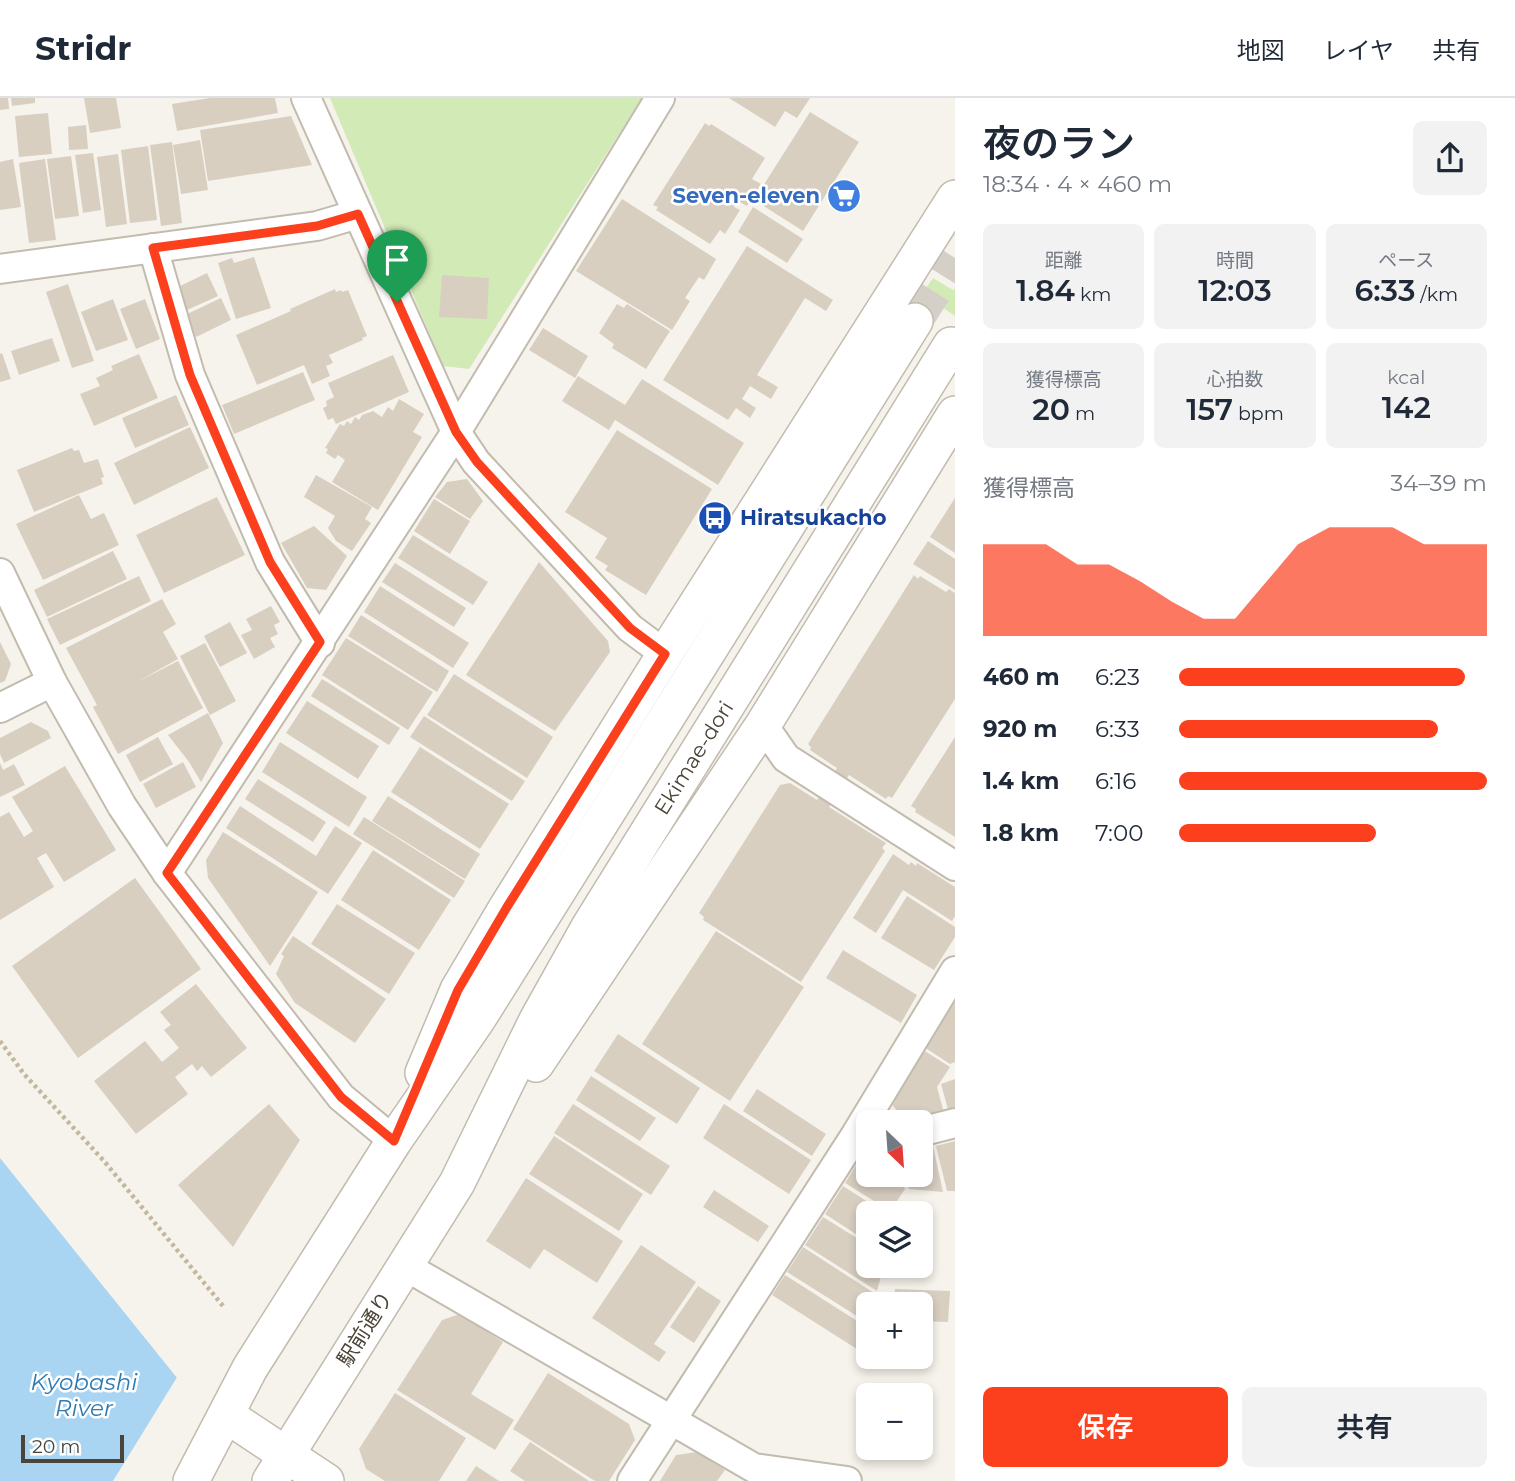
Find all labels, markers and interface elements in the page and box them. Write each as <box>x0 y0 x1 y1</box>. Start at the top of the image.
text: Stridr <box>35 28 132 68</box>
text: 地図 <box>1237 36 1285 65</box>
text: レイヤ <box>1323 36 1394 65</box>
text: 共有 <box>1432 36 1480 65</box>
text: 夜のラン <box>983 120 1135 167</box>
button: share <box>1413 121 1487 195</box>
text: 18:34 · 4 × 460 m <box>983 170 1172 198</box>
supermarket icon: Seven-eleven <box>825 177 863 215</box>
place label: Seven-eleven <box>673 183 820 208</box>
pin <box>367 230 427 302</box>
icon: arrive <box>378 241 416 279</box>
text: 距離 <box>1045 249 1083 272</box>
text: 時間 <box>1216 249 1254 272</box>
text: ペース <box>1378 249 1434 272</box>
text: 1.84 <box>1016 272 1075 309</box>
text: 12:03 <box>1198 272 1272 309</box>
text: 6:33 <box>1354 272 1415 309</box>
text: km <box>1075 283 1111 306</box>
text: /km <box>1415 283 1458 306</box>
text: kcal <box>1387 366 1425 389</box>
text: 獲得標高 <box>1026 368 1102 391</box>
text: 心拍数 <box>1206 368 1264 391</box>
text: 142 <box>1382 389 1431 426</box>
text: 20 <box>1032 391 1070 428</box>
text: 157 <box>1186 391 1233 428</box>
text: m <box>1070 402 1095 425</box>
text: bpm <box>1233 402 1284 425</box>
text: 34–39 m <box>1390 469 1487 497</box>
text: 獲得標高 <box>983 474 1075 502</box>
bus stop icon: Hiratsukacho <box>696 499 734 537</box>
place label: Hiratsukacho <box>740 505 887 530</box>
text: 460 m <box>983 663 1060 691</box>
text: 6:23 <box>1095 663 1140 691</box>
street label: Ekimae-dori <box>649 696 738 819</box>
text: 920 m <box>983 715 1057 743</box>
text: 6:33 <box>1095 715 1140 743</box>
text: 1.4 km <box>983 767 1060 795</box>
text: 6:16 <box>1095 767 1136 795</box>
text: 1.8 km <box>983 819 1059 847</box>
text: 7:00 <box>1095 819 1143 847</box>
north arrow <box>856 1110 933 1186</box>
map controls <box>856 1110 933 1460</box>
button: layers <box>856 1201 933 1278</box>
street label: 駅前通り <box>332 1286 397 1371</box>
button: + <box>856 1292 933 1369</box>
water label: Kyobashi River <box>30 1368 138 1422</box>
button: − <box>856 1383 933 1460</box>
button: 保存 <box>983 1387 1228 1467</box>
button: 共有 <box>1242 1387 1487 1467</box>
scale bar <box>21 1432 124 1464</box>
text: 20 m <box>32 1435 80 1458</box>

